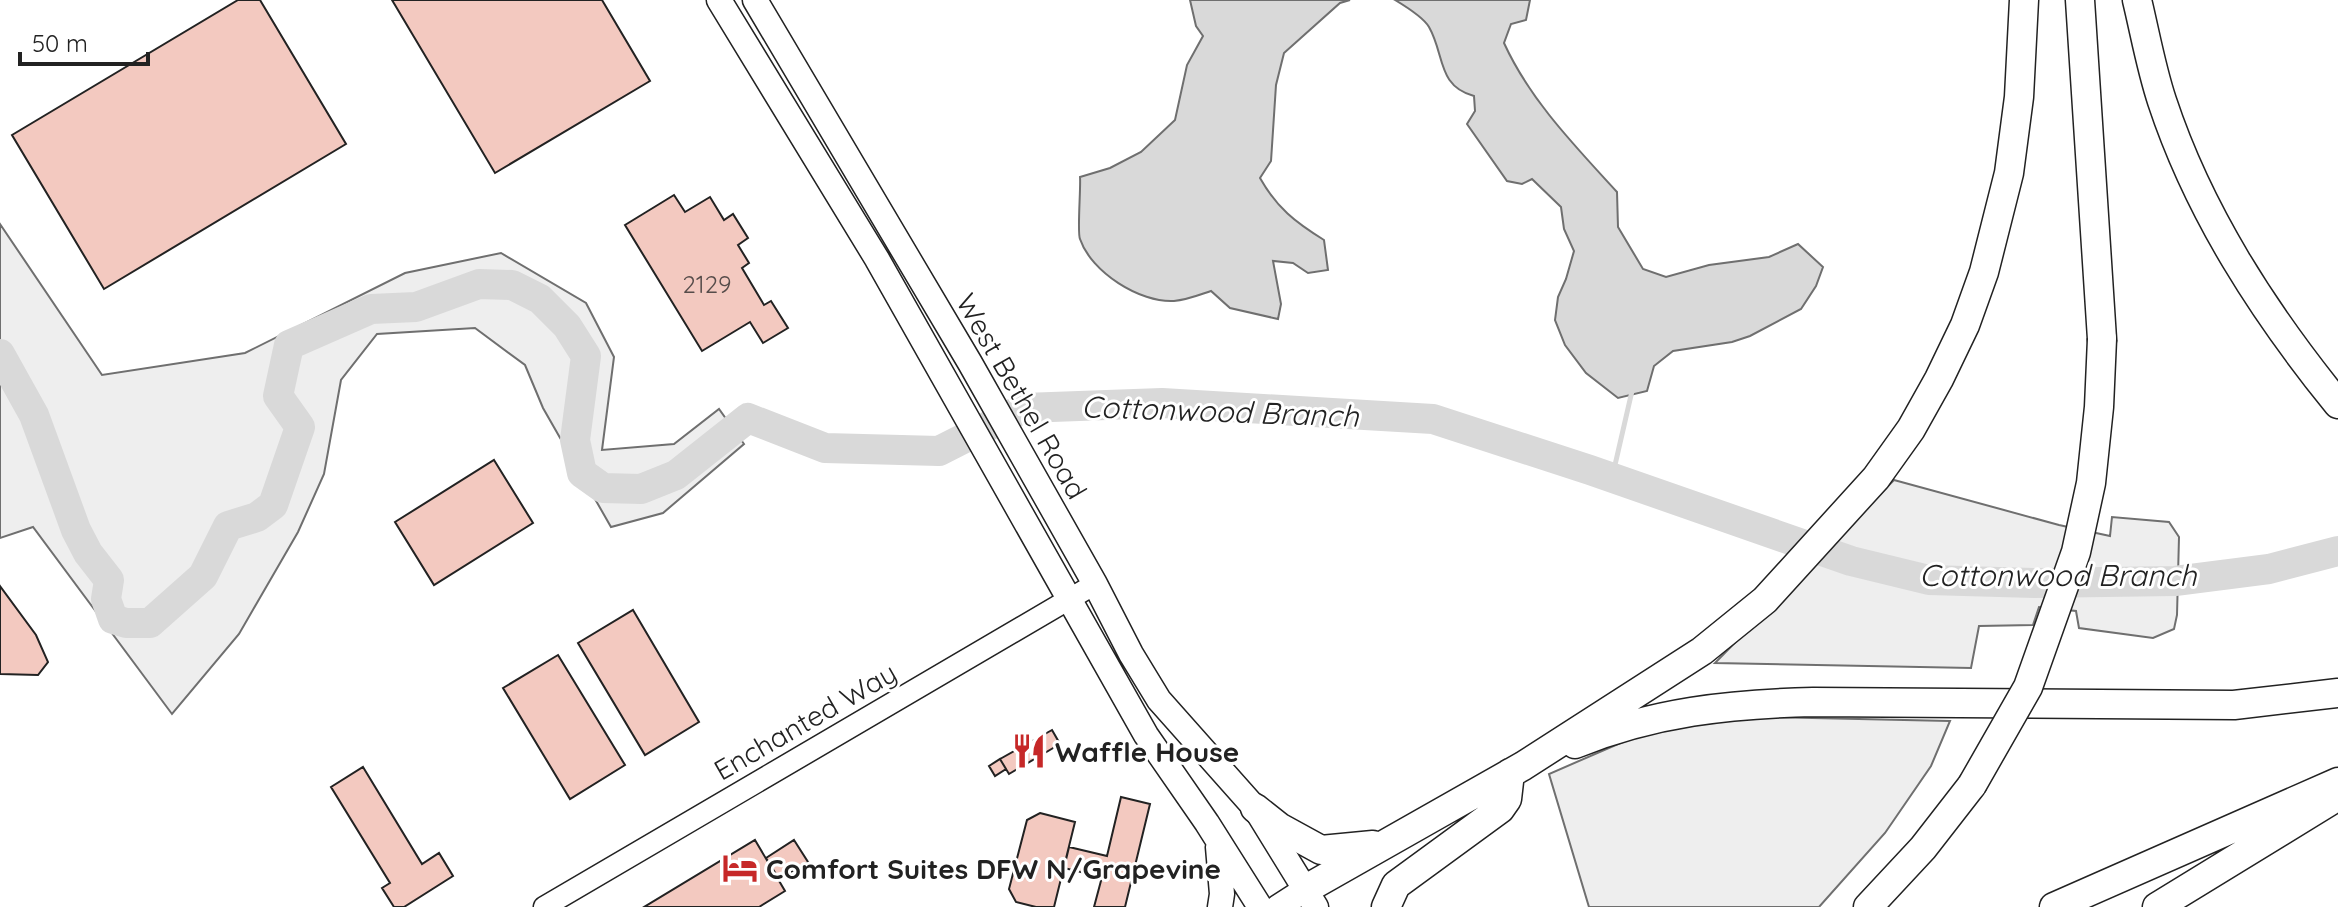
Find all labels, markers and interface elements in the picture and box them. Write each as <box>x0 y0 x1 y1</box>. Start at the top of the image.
scale bar <box>20 16 148 66</box>
text: 50 m <box>32 28 88 58</box>
house number: 2129 <box>683 269 731 299</box>
street label: West Bethel Road <box>949 287 1095 505</box>
water label: Cottonwood Branch <box>1081 387 1360 435</box>
water label: Cottonwood Branch <box>1919 556 2198 594</box>
street label: Enchanted Way <box>707 655 903 787</box>
restaurant icon: Waffle House <box>1010 732 1048 770</box>
place label: Waffle House <box>1055 734 1239 769</box>
hotel icon: Comfort Suites DFW N/Grapevine <box>721 849 759 887</box>
place label: Comfort Suites DFW N/Grapevine <box>766 851 1221 886</box>

